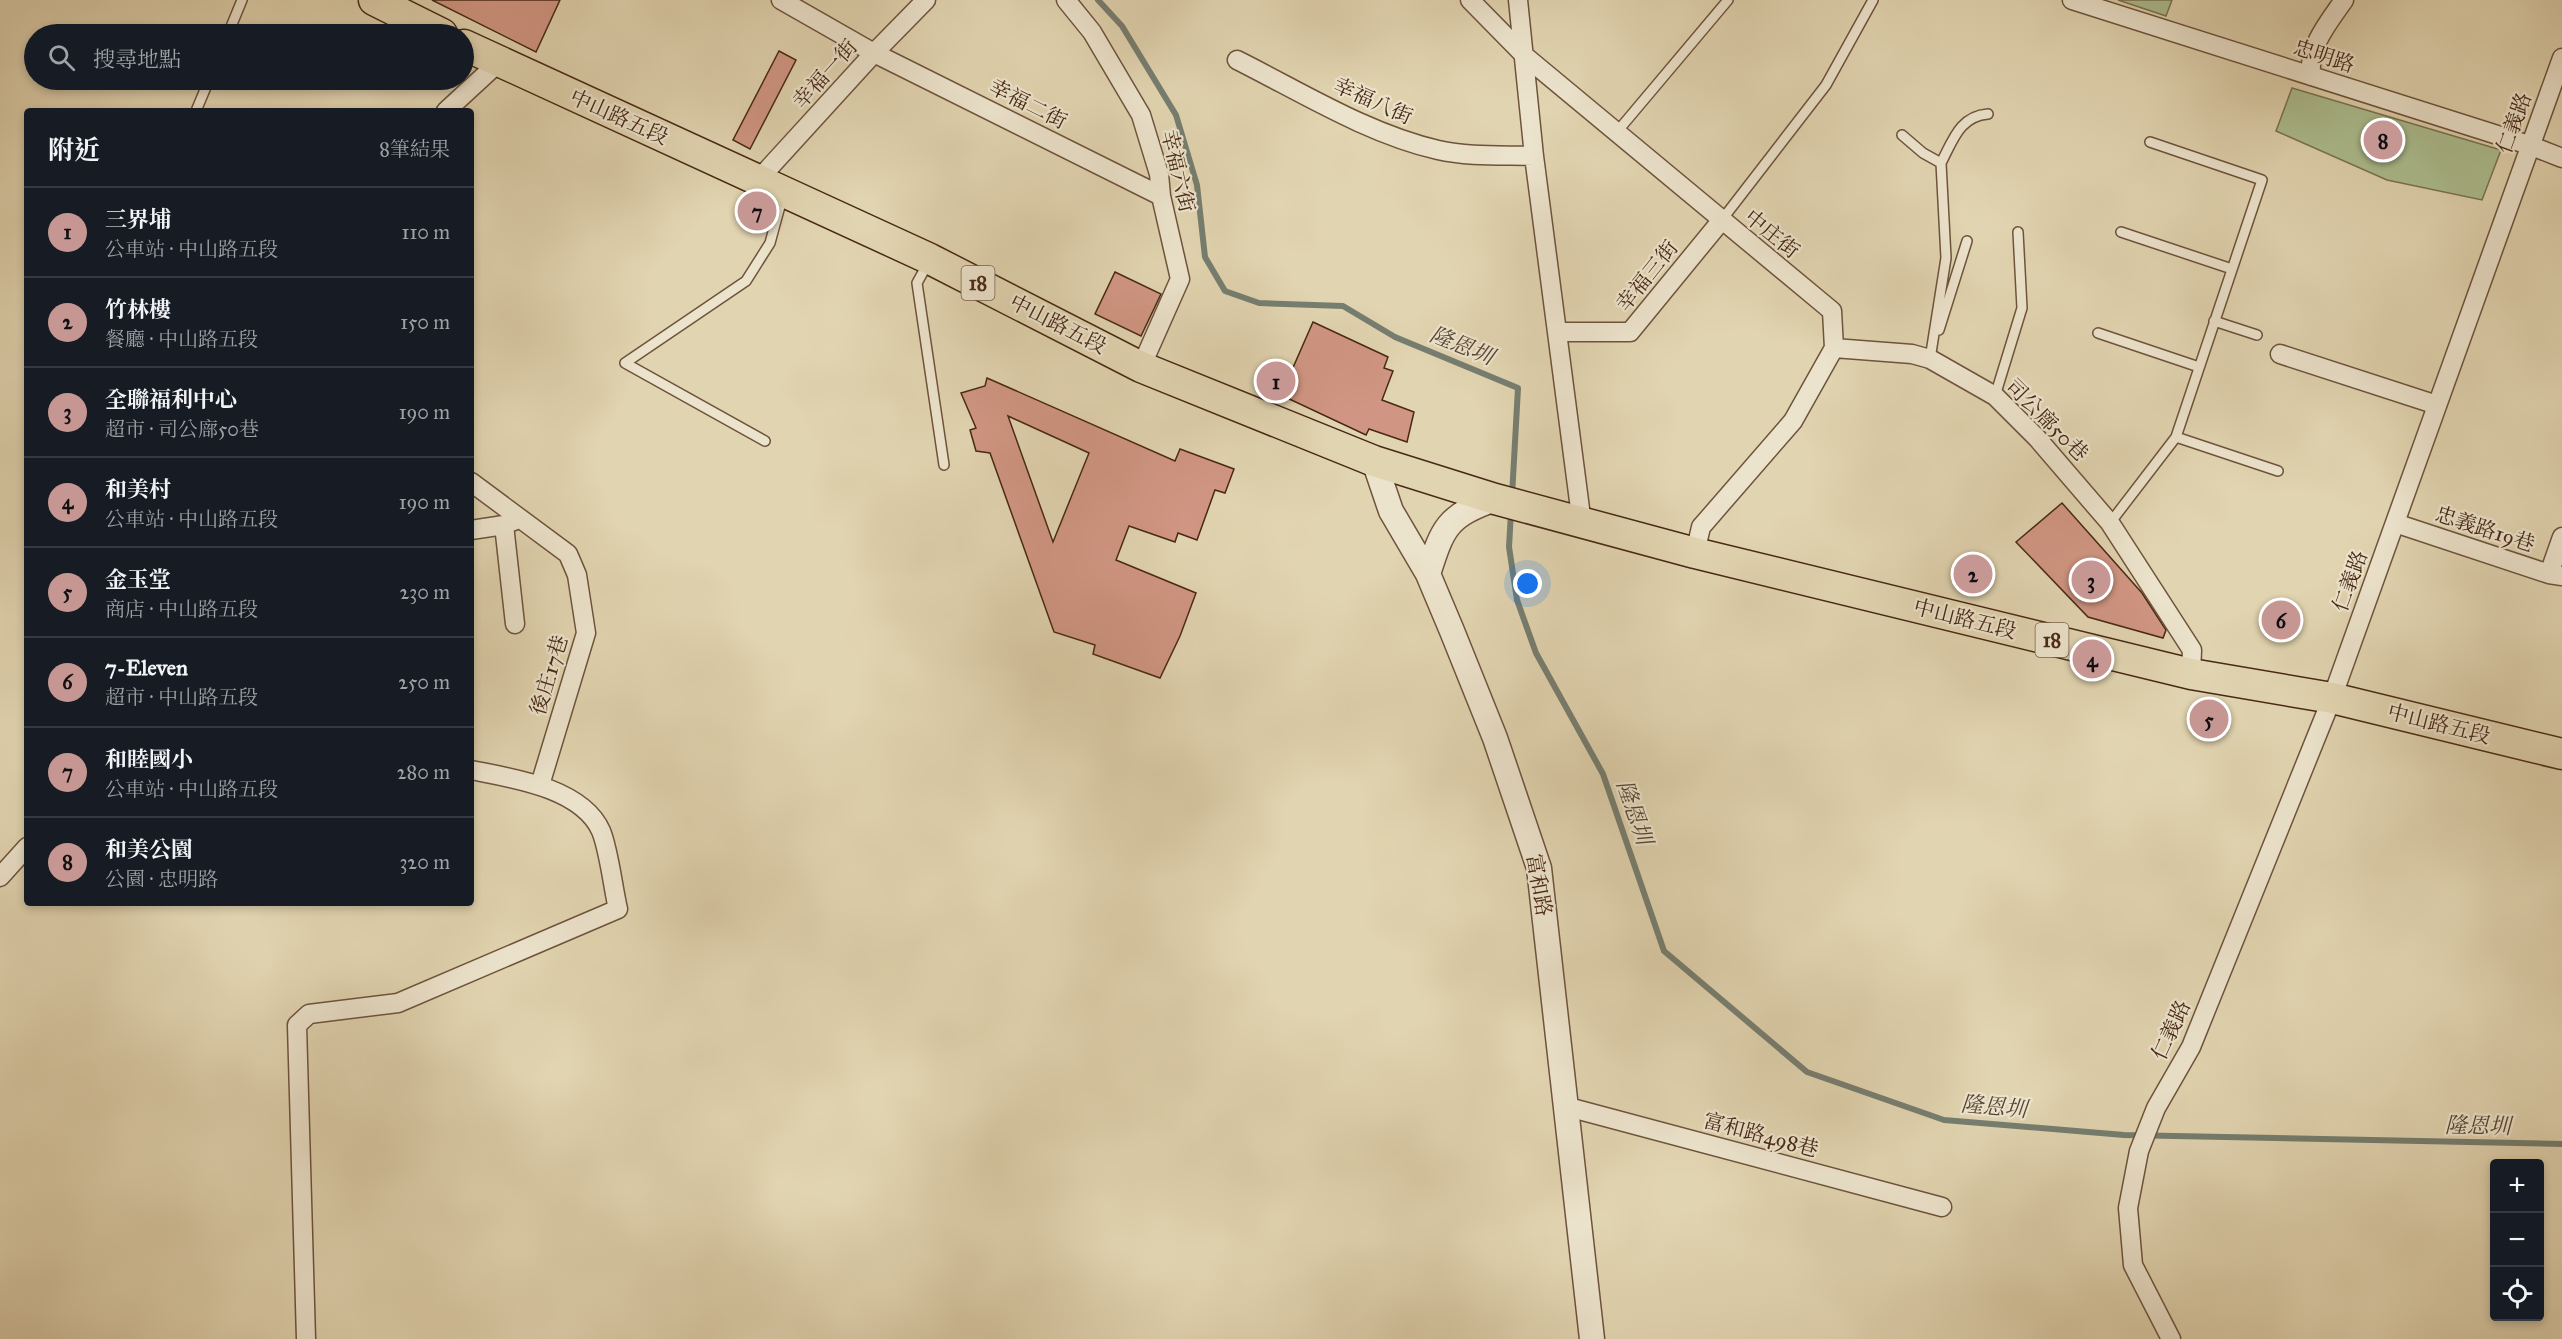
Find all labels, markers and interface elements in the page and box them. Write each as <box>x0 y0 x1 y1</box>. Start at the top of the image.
search box <box>24 24 474 90</box>
street label: 幸福一街 <box>787 34 863 114</box>
street label: 忠明路 <box>2290 34 2358 78</box>
icon: search <box>45 41 78 74</box>
text: 搜尋地點 <box>93 46 181 73</box>
street label: 幸福八街 <box>1329 72 1417 130</box>
street label: 幸福二街 <box>985 73 1071 135</box>
street label: 中山路五段 <box>566 84 672 150</box>
street label: 仁義路 <box>2491 89 2537 157</box>
pin: 8 <box>2364 118 2402 162</box>
street label: 幸福六街 <box>1156 127 1200 215</box>
text: 附近 <box>48 134 100 166</box>
text: 8筆結果 <box>379 137 450 161</box>
pin: 7 <box>738 188 777 234</box>
street label: 中庄街 <box>1739 204 1805 264</box>
text: 三界埔 <box>105 206 171 233</box>
text: 1 <box>64 220 71 244</box>
text: 110 m <box>402 220 450 244</box>
street label: 幸福三街 <box>1610 235 1684 317</box>
text: 公車站 · 中山路五段 <box>105 237 278 261</box>
road number: 18 <box>962 266 994 300</box>
street label: 中山路五段 <box>1005 289 1111 359</box>
text: 竹林樓 <box>105 296 171 323</box>
text: 2 <box>63 310 72 334</box>
text: 150 m <box>400 310 450 334</box>
water label: 隆恩圳 <box>1426 321 1501 372</box>
text: 餐廳 · 中山路五段 <box>105 327 258 351</box>
pin: 1 <box>1256 358 1296 404</box>
street label: 司公廍50巷 <box>2000 373 2094 467</box>
text: 全聯福利中心 <box>105 386 237 413</box>
text: 3 <box>64 400 72 424</box>
text: 190 m <box>399 400 450 424</box>
text: 超市 · 司公廍50巷 <box>105 417 259 441</box>
text: 和美村 <box>105 476 171 503</box>
text: 4 <box>62 490 73 514</box>
text: 190 m <box>399 490 450 514</box>
street label: 忠義路19巷 <box>2432 501 2538 557</box>
text: 公車站 · 中山路五段 <box>105 507 278 531</box>
street label: 仁義路 <box>2327 547 2373 615</box>
pin: 2 <box>1954 552 1992 596</box>
pin: 3 <box>2072 558 2110 602</box>
text: 金玉堂 <box>105 566 171 593</box>
your location <box>1513 569 1542 598</box>
text: 5 <box>63 580 72 604</box>
text: 230 m <box>399 580 450 604</box>
street label: 中山路五段 <box>1911 594 2019 644</box>
text: 商店 · 中山路五段 <box>105 597 258 621</box>
pin: 6 <box>2262 598 2300 642</box>
road number: 18 <box>2036 623 2068 657</box>
street label: 後庄17巷 <box>525 632 573 718</box>
pin: 4 <box>2072 636 2112 682</box>
text: 7-Eleven <box>105 654 188 681</box>
text: 6 <box>62 670 73 694</box>
text: 250 m <box>398 670 450 694</box>
text: 超市 · 中山路五段 <box>105 685 258 709</box>
pin: 5 <box>2190 696 2228 742</box>
street label: 中山路五段 <box>2385 699 2493 749</box>
text: 和睦國小 <box>105 746 193 773</box>
text: 7 <box>62 760 73 784</box>
text: 280 m <box>397 760 450 784</box>
text: 公車站 · 中山路五段 <box>105 777 278 801</box>
water label: 隆恩圳 <box>1611 777 1659 852</box>
text: 和美公園 <box>105 836 193 863</box>
text: 8 <box>62 850 73 874</box>
text: 320 m <box>399 850 450 874</box>
street label: 富和路 <box>1521 852 1557 918</box>
text: 公園 · 忠明路 <box>105 867 218 891</box>
street label: 仁義路 <box>2146 996 2196 1064</box>
water label: 隆恩圳 <box>1960 1090 2032 1123</box>
street label: 富和路498巷 <box>1701 1107 1821 1163</box>
water label: 隆恩圳 <box>2445 1111 2515 1140</box>
map controls <box>2490 1159 2544 1321</box>
button: + <box>2490 1159 2544 1213</box>
button: − <box>2490 1213 2544 1267</box>
button: locate <box>2490 1267 2544 1321</box>

